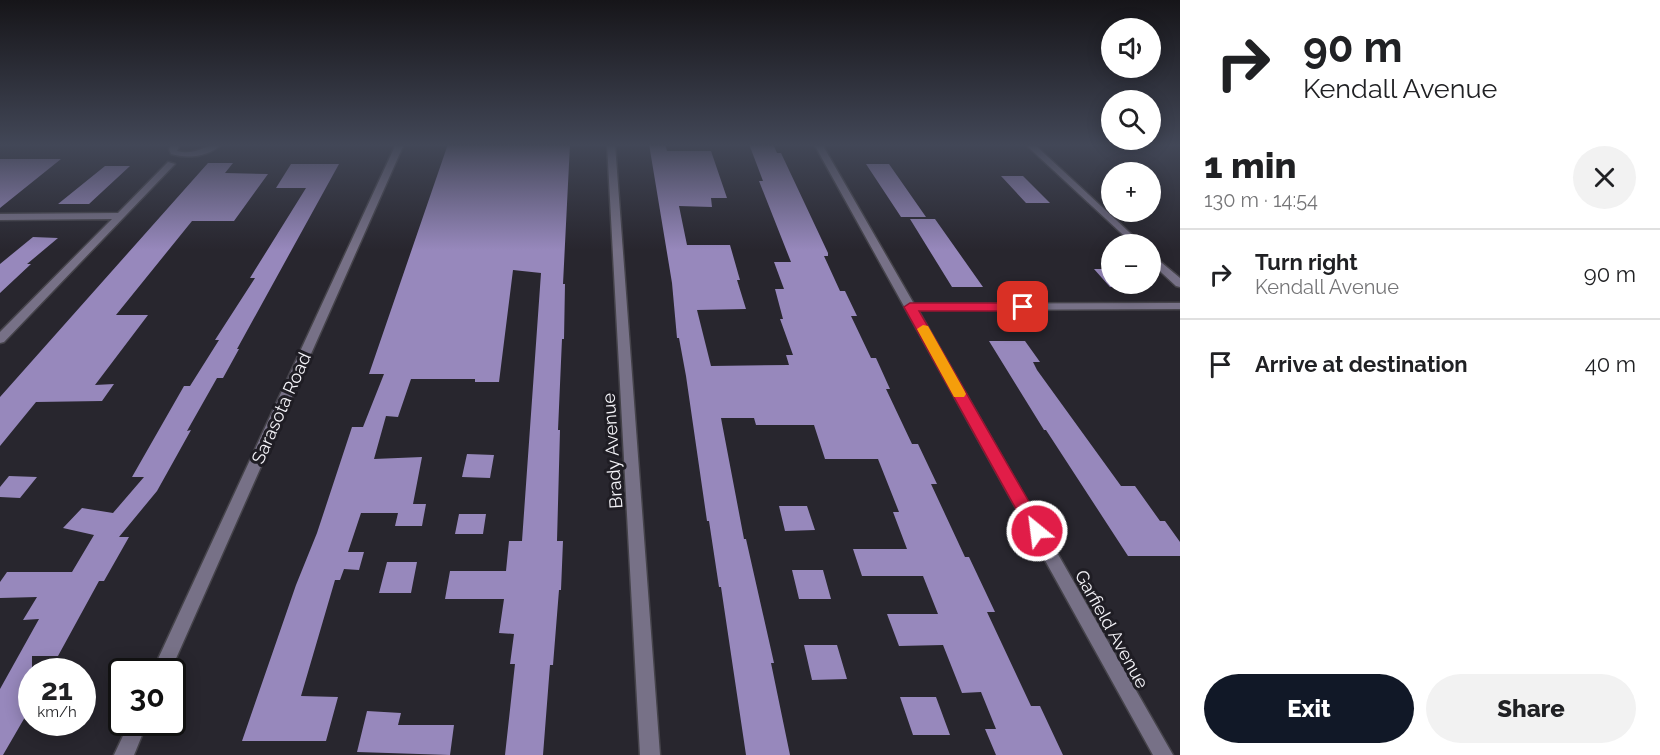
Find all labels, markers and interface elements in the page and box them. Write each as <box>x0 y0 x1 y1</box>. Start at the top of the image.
map controls <box>1101 18 1161 294</box>
button: sound <box>1101 18 1161 78</box>
text: 90 m <box>1303 23 1403 72</box>
icon: right <box>1204 24 1282 102</box>
text: Kendall Avenue <box>1303 73 1497 104</box>
button: search <box>1101 90 1161 150</box>
text: 1 min <box>1204 144 1296 186</box>
button: close <box>1573 146 1636 209</box>
button: + <box>1101 162 1161 222</box>
text: 130 m · 14:54 <box>1204 188 1318 212</box>
button: − <box>1101 234 1161 294</box>
text: Turn right <box>1255 249 1358 275</box>
icon: right <box>1204 258 1237 291</box>
text: 90 m <box>1584 261 1636 287</box>
text: Kendall Avenue <box>1255 275 1399 299</box>
pin <box>997 281 1048 332</box>
icon: arrive <box>1006 290 1039 323</box>
icon: arrive <box>1204 348 1237 381</box>
street label: Sarasota Road <box>247 349 315 467</box>
text: Arrive at destination <box>1255 351 1468 377</box>
text: 40 m <box>1585 351 1636 377</box>
street label: Brady Avenue <box>597 392 627 509</box>
position arrow <box>1005 499 1069 563</box>
street label: Garfield Avenue <box>1071 566 1153 692</box>
speed limit sign: 30 <box>108 658 186 736</box>
text: 21 <box>41 672 73 707</box>
button: Exit <box>1204 674 1414 743</box>
button: Share <box>1426 674 1636 743</box>
text: km/h <box>37 703 77 721</box>

